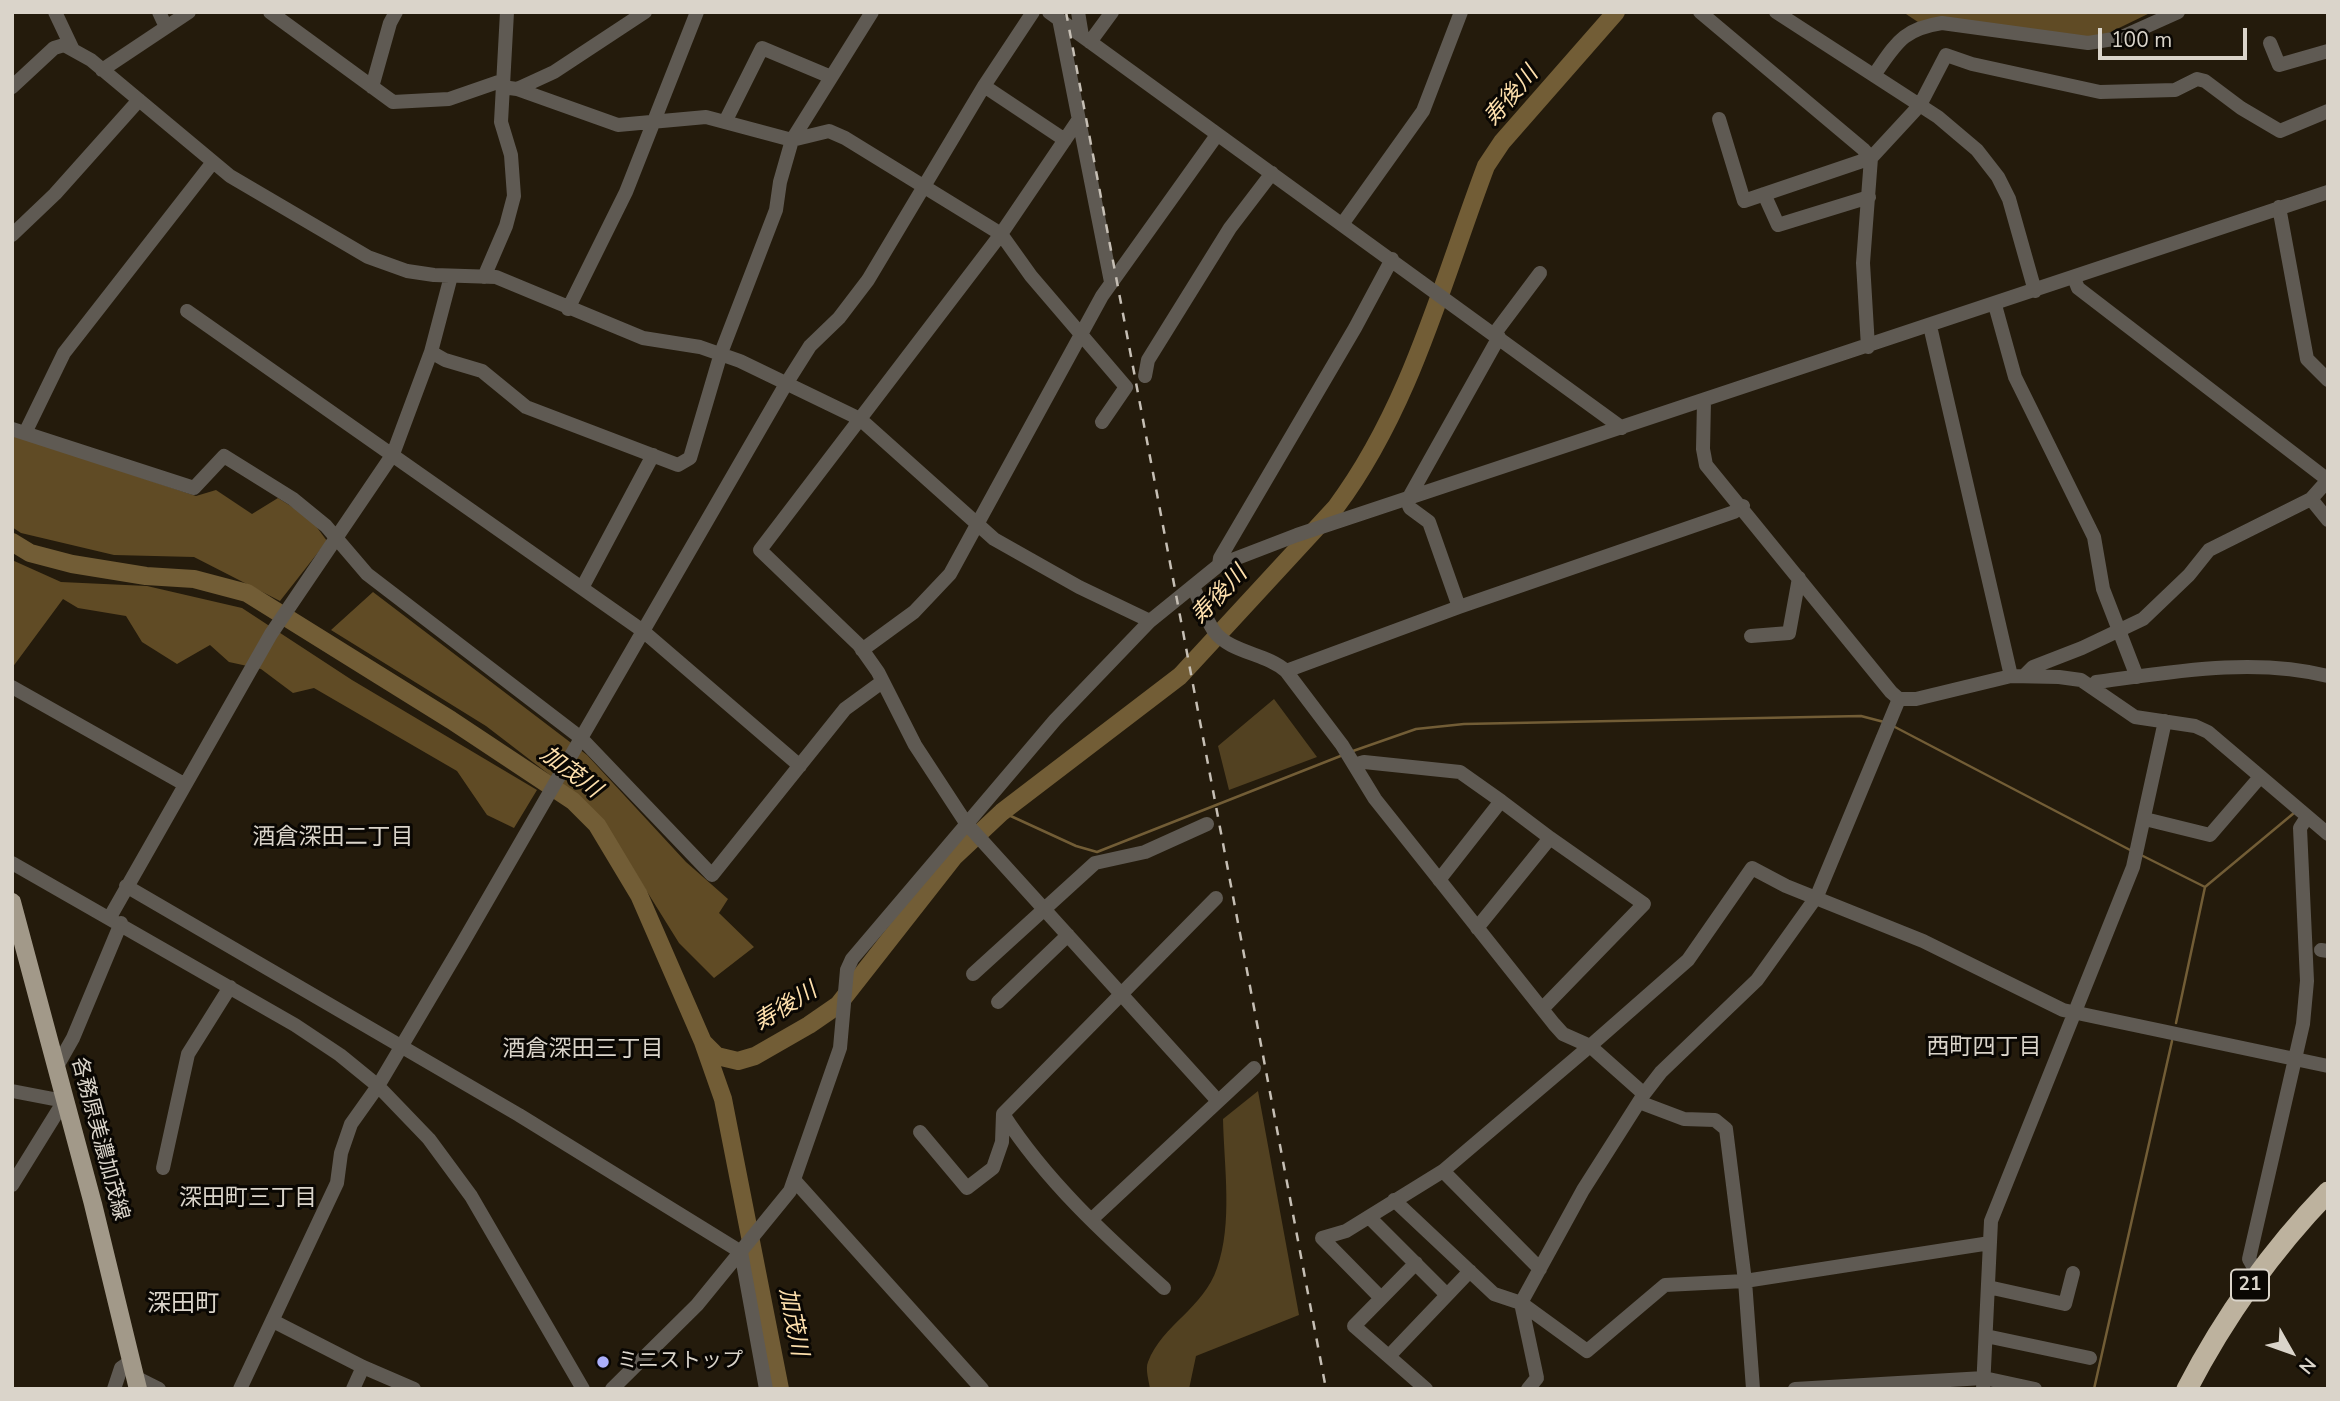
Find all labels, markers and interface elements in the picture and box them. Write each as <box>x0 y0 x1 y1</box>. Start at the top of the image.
scale bar <box>2102 14 2251 58</box>
text: 100 m <box>2111 26 2172 54</box>
water label: 寿後川 <box>1479 62 1545 132</box>
water label: 寿後川 <box>1186 561 1254 631</box>
water label: 加茂川 <box>534 741 606 805</box>
district label: 酒倉深田二丁目 <box>253 824 413 852</box>
water label: 寿後川 <box>749 978 823 1038</box>
district label: 西町四丁目 <box>1927 1034 2041 1062</box>
district label: 酒倉深田三丁目 <box>503 1036 663 1064</box>
street label: 各務原美濃加茂線 <box>65 1055 133 1223</box>
district label: 深田町三丁目 <box>179 1185 317 1213</box>
road number: 21 <box>2231 1270 2269 1301</box>
water label: 加茂川 <box>772 1286 812 1358</box>
district label: 深田町 <box>147 1291 219 1319</box>
north arrow <box>2256 1317 2326 1387</box>
place label: ミニストップ <box>617 1349 743 1375</box>
text: N <box>2293 1352 2322 1379</box>
marker: ミニストップ <box>595 1354 611 1370</box>

